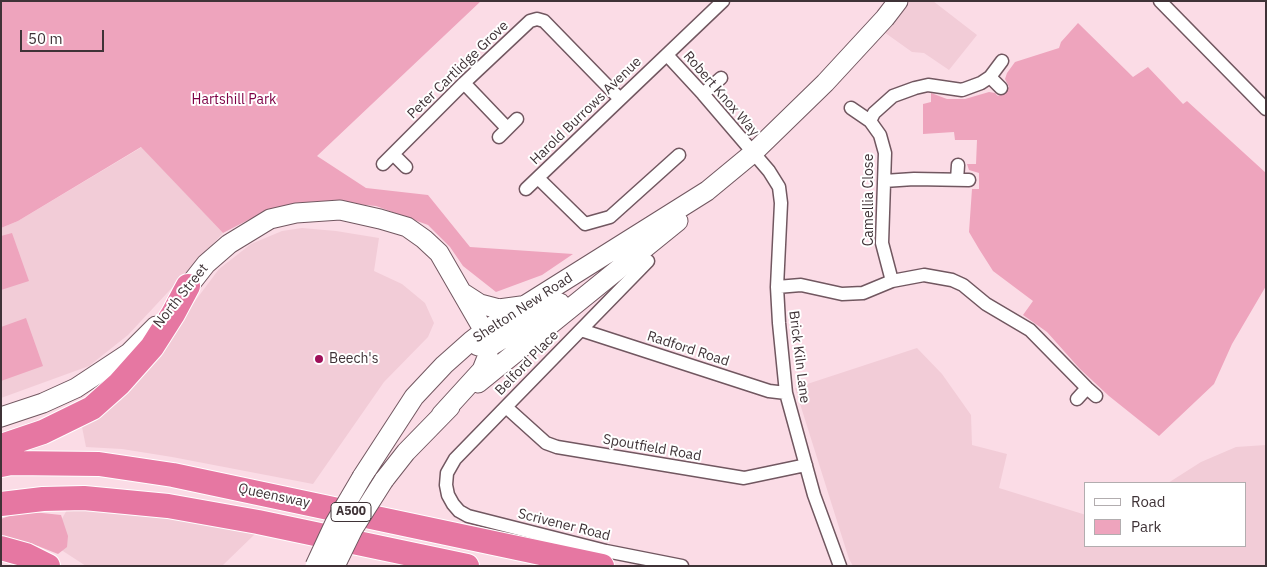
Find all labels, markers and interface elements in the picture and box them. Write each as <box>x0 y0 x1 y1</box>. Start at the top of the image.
street label: Peter Cartlidge Grove <box>404 17 512 123</box>
scale bar <box>22 20 106 52</box>
text: 50 m <box>28 29 63 48</box>
street label: Robert Knox Way <box>679 48 763 140</box>
street label: Harold Burrows Avenue <box>527 53 645 169</box>
park label: Hartshill Park <box>192 92 276 108</box>
street label: Camellia Close <box>861 154 877 246</box>
street label: North Street <box>150 261 212 331</box>
street label: Shelton New Road <box>470 270 576 346</box>
street label: Brick Kiln Lane <box>785 310 813 404</box>
street label: Belford Place <box>492 327 562 399</box>
street label: Radford Road <box>645 328 731 370</box>
place label: Beech's <box>329 351 379 367</box>
marker: Beech's <box>313 353 325 365</box>
street label: Spoutfield Road <box>601 431 703 465</box>
street label: Queensway <box>237 480 311 512</box>
legend <box>1084 482 1247 547</box>
text: Road <box>1131 492 1166 511</box>
road number: A500 <box>331 502 371 522</box>
street label: Scrivener Road <box>516 505 612 545</box>
text: Park <box>1131 517 1161 536</box>

